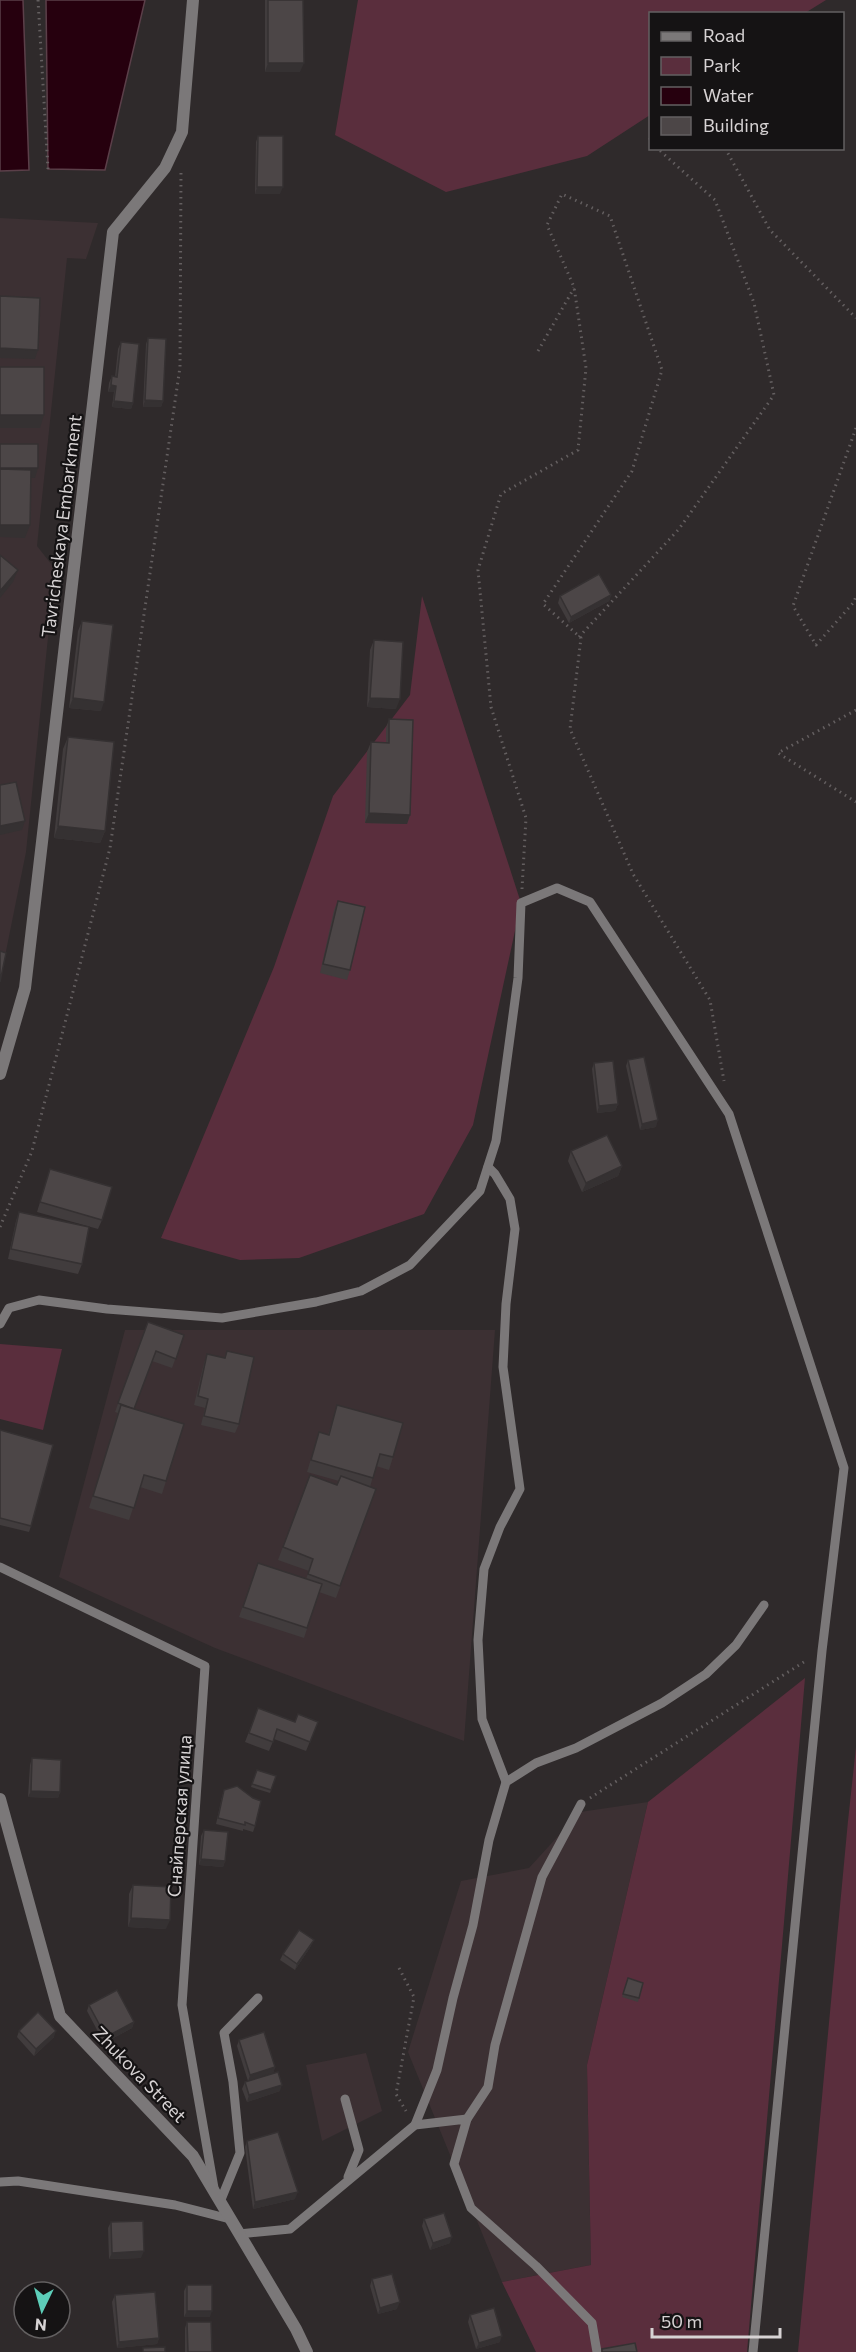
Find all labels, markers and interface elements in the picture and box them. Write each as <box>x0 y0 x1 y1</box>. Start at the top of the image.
legend <box>649 12 844 150</box>
text: Road <box>703 24 745 46</box>
text: Park <box>703 54 741 76</box>
text: Water <box>703 84 754 106</box>
text: Building <box>703 114 769 136</box>
street label: Tavricheskaya Embarkment <box>36 413 86 639</box>
street label: Снайперская улица <box>162 1734 196 1898</box>
street label: Zhukova Street <box>89 2021 191 2127</box>
north arrow <box>12 2280 72 2340</box>
scale bar <box>652 2301 780 2339</box>
text: 50 m <box>661 2310 702 2332</box>
text: N <box>34 2315 47 2335</box>

